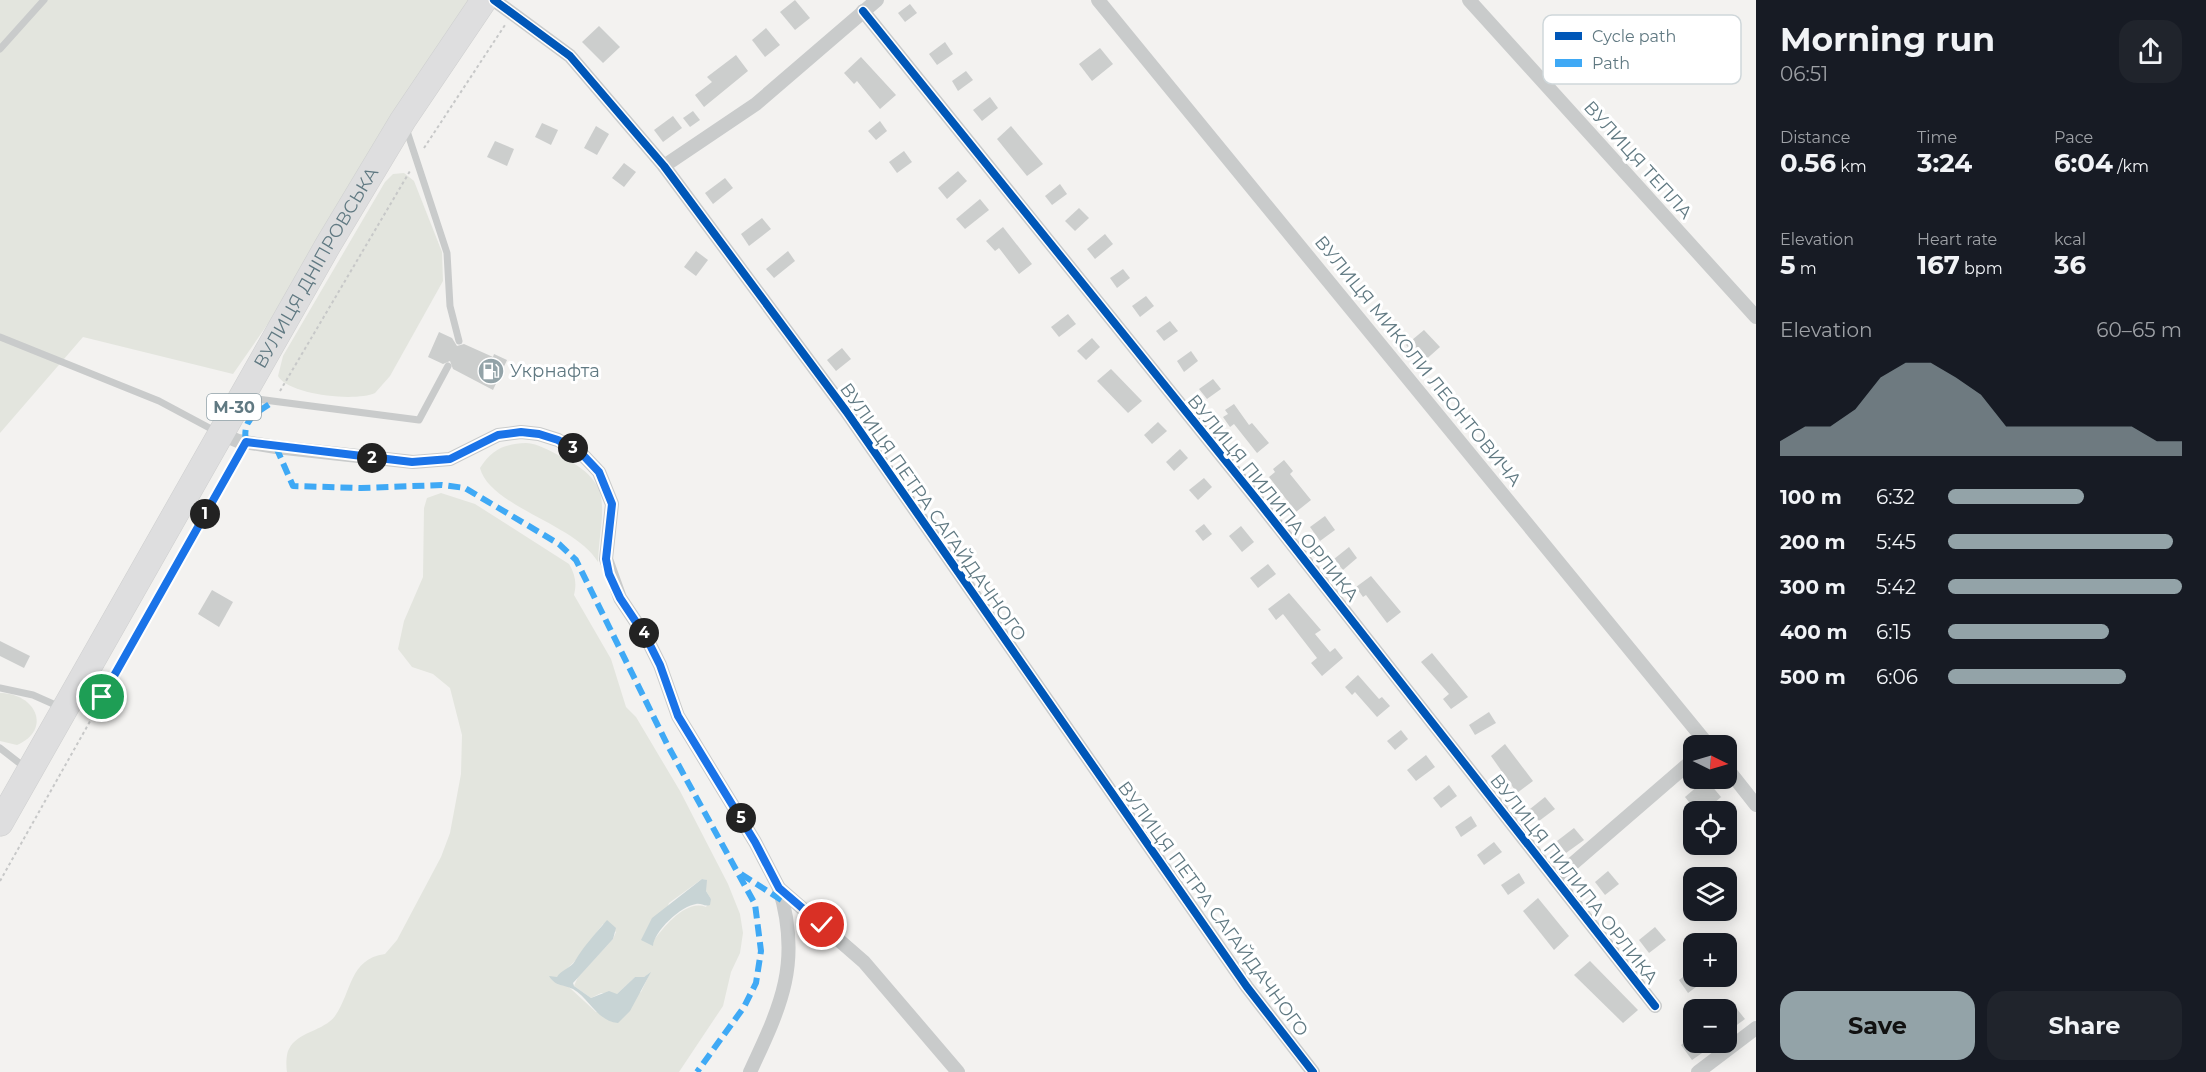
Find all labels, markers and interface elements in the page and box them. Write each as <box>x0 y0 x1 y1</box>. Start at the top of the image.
legend <box>1543 15 1741 84</box>
text: Morning run <box>1780 19 1995 59</box>
button: share <box>2119 20 2182 83</box>
text: Cycle path <box>1592 27 1676 46</box>
text: Path <box>1592 54 1630 73</box>
text: 06:51 <box>1780 62 1828 86</box>
street label: ВУЛИЦЯ ТЕПЛА <box>1579 96 1697 224</box>
text: Distance <box>1780 128 1850 147</box>
text: Time <box>1917 128 1957 147</box>
text: Pace <box>2054 128 2093 147</box>
text: 0.56 <box>1780 147 1836 179</box>
text: 3:24 <box>1917 147 1972 179</box>
text: 6:04 <box>2054 147 2113 179</box>
text: km <box>1836 157 1867 176</box>
text: /km <box>2113 157 2149 176</box>
street label: ВУЛИЦЯ ДНІПРОВСЬКА <box>249 163 384 372</box>
text: Elevation <box>1780 230 1854 249</box>
text: Heart rate <box>1917 230 1997 249</box>
text: kcal <box>2054 230 2086 249</box>
street label: ВУЛИЦЯ МИКОЛИ ЛЕОНТОВИЧА <box>1310 231 1526 491</box>
text: 5 <box>1780 249 1795 281</box>
text: 167 <box>1917 249 1960 281</box>
text: 36 <box>2054 249 2086 281</box>
text: m <box>1795 259 1817 278</box>
text: bpm <box>1960 259 2003 278</box>
text: Elevation <box>1780 318 1872 342</box>
text: 60–65 m <box>2096 318 2182 342</box>
fuel station icon: Укрнафта <box>476 356 506 386</box>
place label: Укрнафта <box>510 360 600 382</box>
street label: ВУЛИЦЯ ПЕТРА САГАЙДАЧНОГО <box>835 379 1031 645</box>
street label: ВУЛИЦЯ ПИЛИПА ОРЛИКА <box>1183 390 1364 606</box>
road number: М-30 <box>207 394 261 420</box>
pin: 3 <box>558 433 588 463</box>
text: 3 <box>568 438 578 457</box>
pin: 2 <box>357 443 387 473</box>
text: 2 <box>367 448 377 467</box>
text: 100 m <box>1780 485 1842 509</box>
text: 6:32 <box>1876 485 1915 509</box>
pin: 1 <box>190 499 220 529</box>
text: 1 <box>202 504 208 523</box>
text: 200 m <box>1780 530 1846 554</box>
text: 5:45 <box>1876 530 1916 554</box>
text: 300 m <box>1780 575 1846 599</box>
text: 5:42 <box>1876 575 1916 599</box>
pin: 4 <box>629 618 659 648</box>
text: 400 m <box>1780 620 1848 644</box>
text: 6:15 <box>1876 620 1911 644</box>
text: 4 <box>638 623 650 642</box>
text: 500 m <box>1780 665 1846 689</box>
text: 6:06 <box>1876 665 1918 689</box>
pin <box>76 671 127 722</box>
icon: arrive <box>85 680 118 713</box>
north arrow <box>1683 735 1737 789</box>
map controls <box>1683 735 1737 1053</box>
street label: ВУЛИЦЯ ПИЛИПА ОРЛИКА <box>1485 770 1663 989</box>
street label: ВУЛИЦЯ ПЕТРА САГАЙДАЧНОГО <box>1113 777 1313 1041</box>
button: locate <box>1683 801 1737 855</box>
pin: 5 <box>726 803 756 833</box>
text: 5 <box>736 808 746 827</box>
button: layers <box>1683 867 1737 921</box>
pin <box>796 899 847 950</box>
icon: check <box>805 908 838 941</box>
button: + <box>1683 933 1737 987</box>
button: Save <box>1780 991 1975 1060</box>
button: Share <box>1987 991 2182 1060</box>
button: − <box>1683 999 1737 1053</box>

